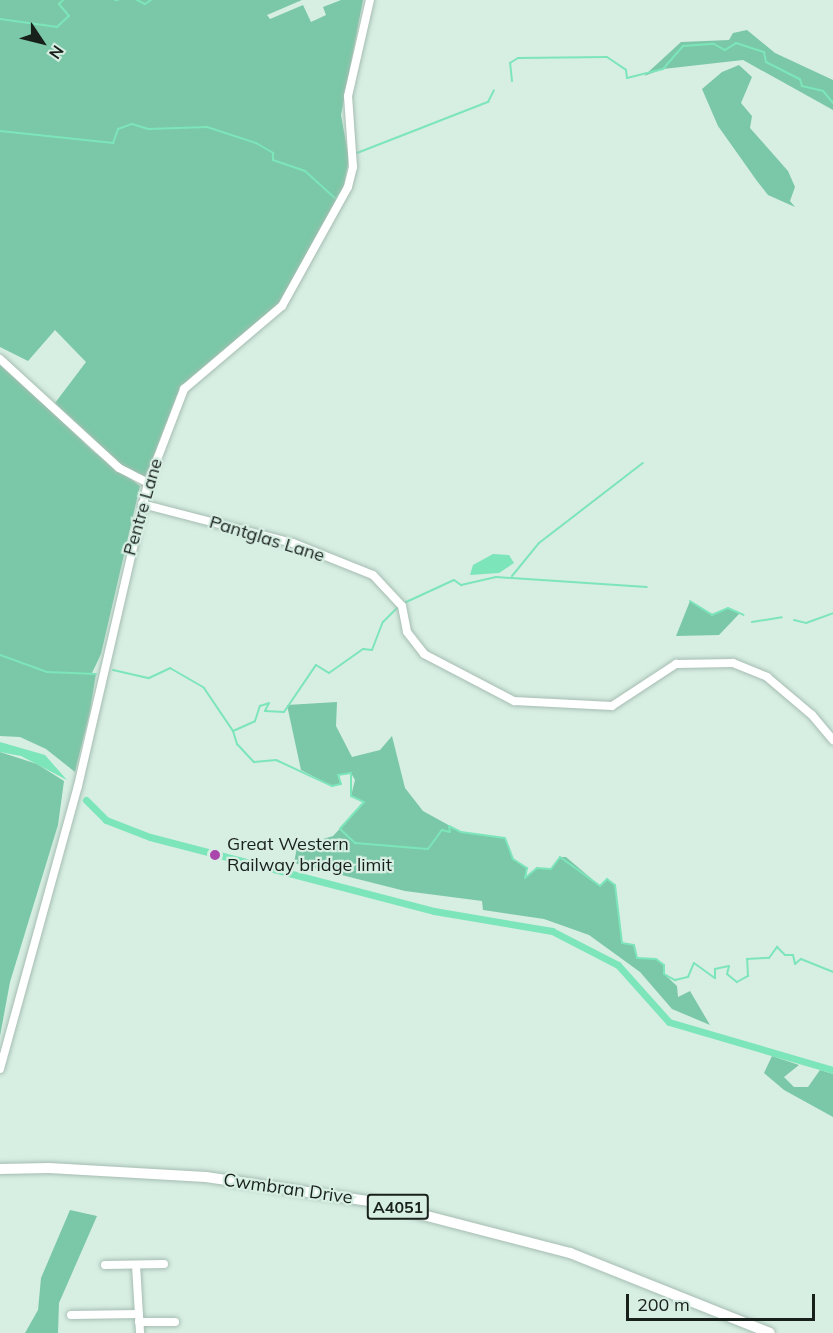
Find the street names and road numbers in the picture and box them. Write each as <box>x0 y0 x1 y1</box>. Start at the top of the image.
street label: Pentre Lane <box>119 456 167 558</box>
street label: Pantglas Lane <box>207 511 327 567</box>
street label: Cwmbran Drive <box>222 1169 354 1209</box>
road number: A4051 <box>366 1194 430 1220</box>

